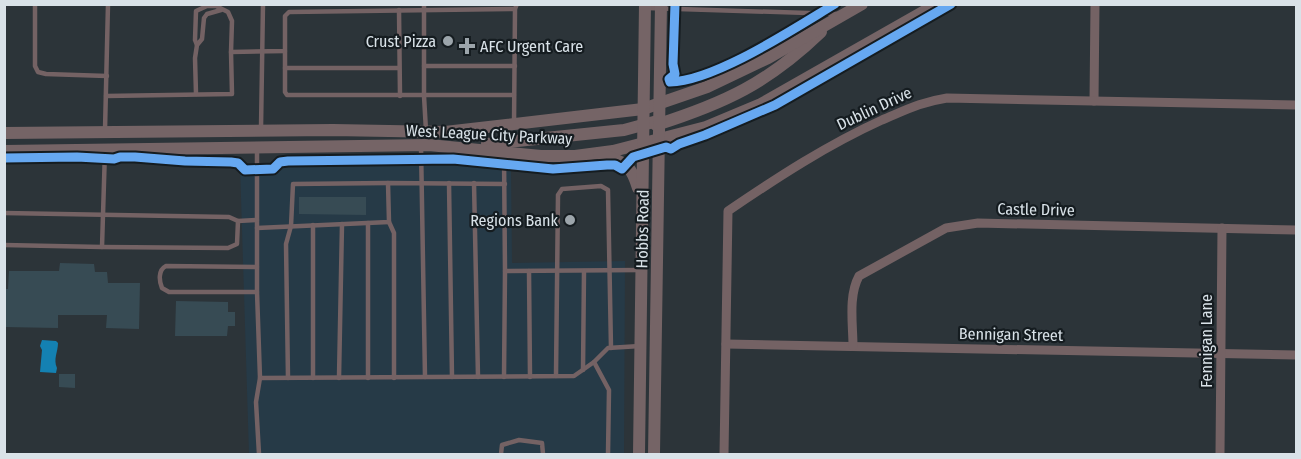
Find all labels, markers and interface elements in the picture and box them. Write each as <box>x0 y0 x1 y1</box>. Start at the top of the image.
place label: Crust Pizza <box>366 32 436 51</box>
marker: Crust Pizza <box>441 34 455 48</box>
marker: AFC Urgent Care <box>458 37 476 55</box>
place label: AFC Urgent Care <box>480 37 583 56</box>
street label: Dublin Drive <box>834 83 915 134</box>
street label: West League City Parkway <box>405 121 574 148</box>
street label: Hobbs Road <box>632 189 653 269</box>
street label: Castle Drive <box>997 199 1075 220</box>
place label: Regions Bank <box>470 211 559 230</box>
marker: Regions Bank <box>563 213 577 227</box>
street label: Fennigan Lane <box>1197 294 1216 388</box>
street label: Bennigan Street <box>959 324 1064 345</box>

